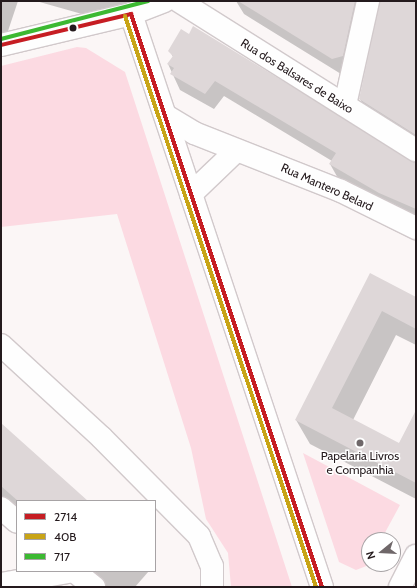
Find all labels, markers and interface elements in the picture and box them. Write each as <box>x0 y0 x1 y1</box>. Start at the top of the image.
unlabelled marker <box>68 23 78 33</box>
street label: Rua dos Balsares de Baixo <box>238 36 356 116</box>
street label: Rua Mantero Belard <box>279 160 375 214</box>
marker: Papelaria Livros e Companhia <box>355 438 365 448</box>
place label: Papelaria Livros e Companhia <box>321 449 399 477</box>
legend <box>16 500 156 572</box>
text: 2714 <box>54 509 77 524</box>
text: 40B <box>54 529 76 544</box>
north arrow <box>361 532 401 572</box>
text: 717 <box>54 549 70 564</box>
text: N <box>363 550 378 561</box>

